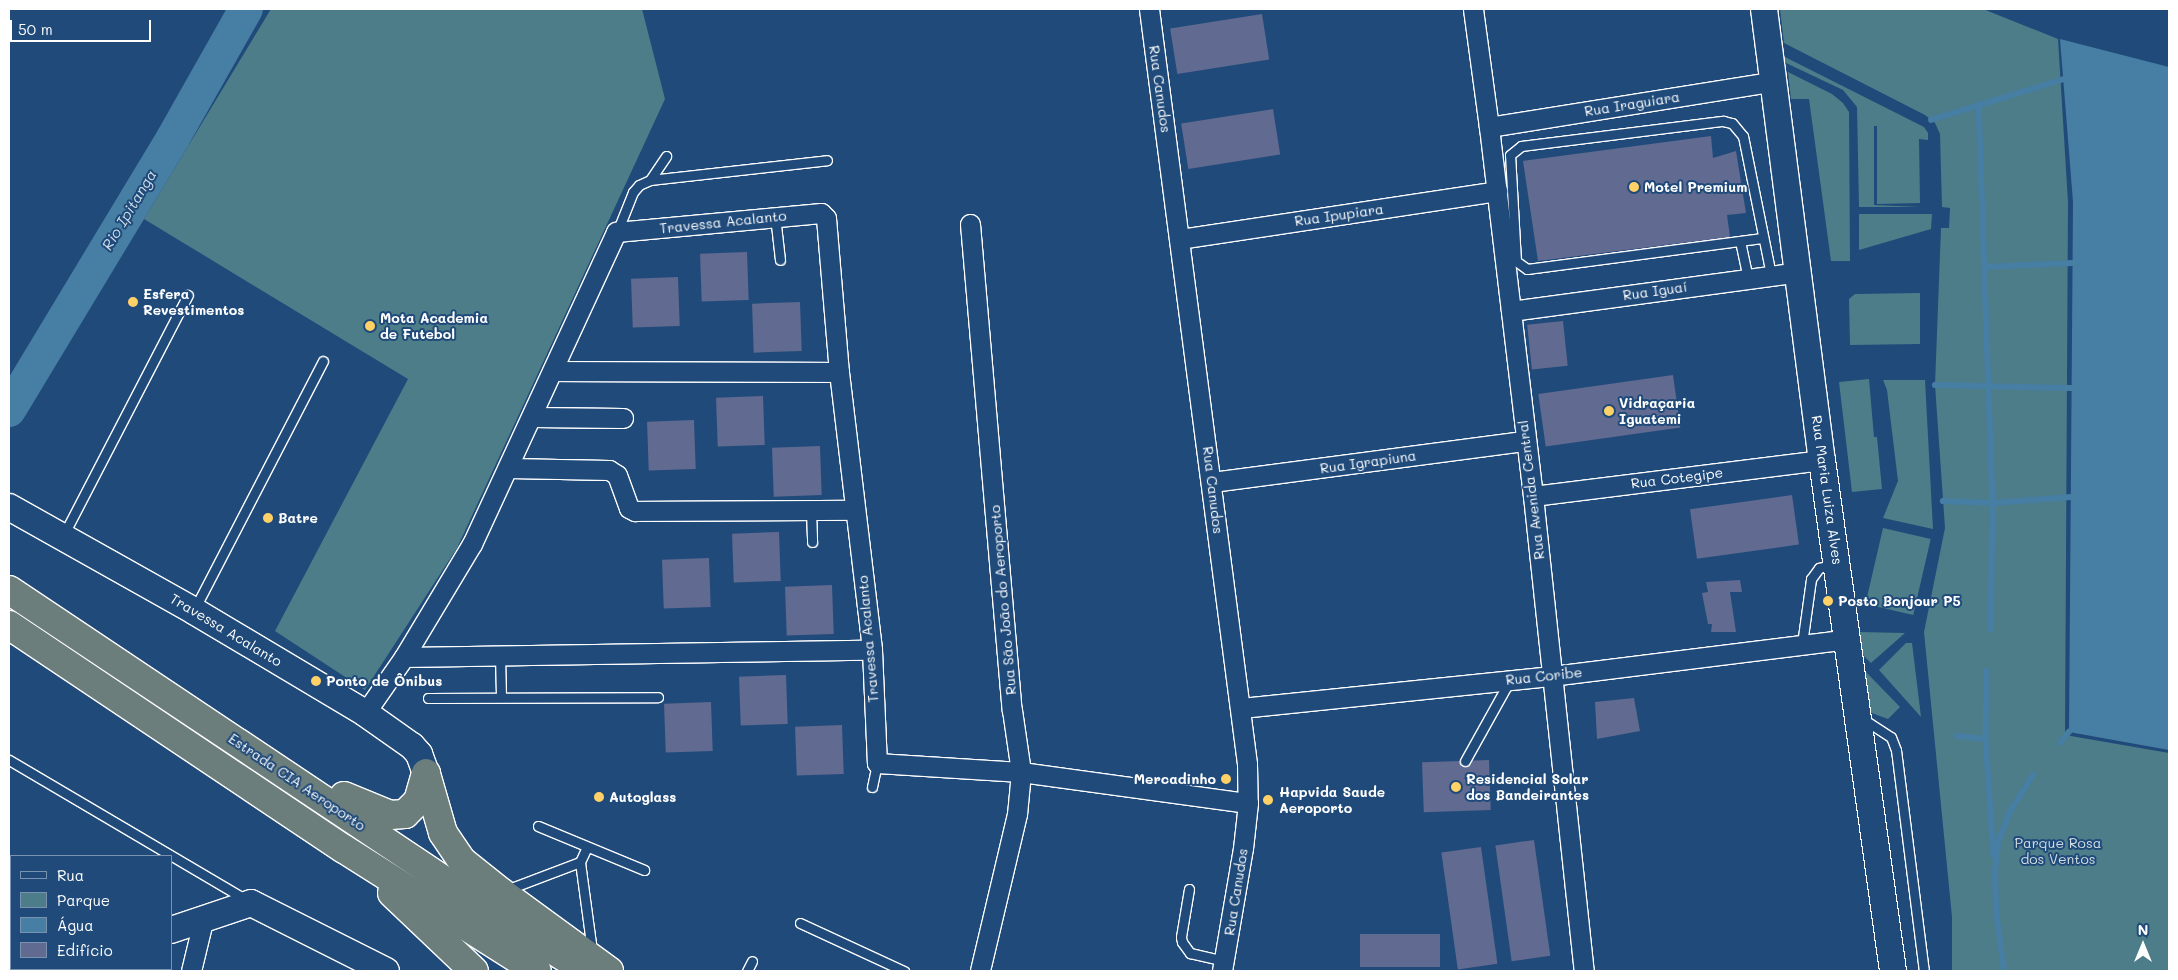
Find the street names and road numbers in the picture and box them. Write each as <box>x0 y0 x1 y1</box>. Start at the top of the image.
street label: Rua Canudos <box>1146 44 1174 134</box>
street label: Rua Iraguiara <box>1583 88 1681 120</box>
street label: Rua Ipupiara <box>1293 200 1385 230</box>
street label: Travessa Acalanto <box>659 207 787 237</box>
street label: Rua Iguaí <box>1622 278 1688 304</box>
street label: Rua Maria Luiza Alves <box>1808 414 1846 566</box>
street label: Rua Avenida Central <box>1514 419 1548 561</box>
street label: Rua Canudos <box>1199 445 1227 535</box>
street label: Rua Igrapiuna <box>1319 447 1417 477</box>
street label: Rua Cotegipe <box>1630 464 1724 492</box>
street label: Rua São João do Aeroporto <box>986 504 1020 696</box>
street label: Travessa Acalanto <box>854 575 882 703</box>
street label: Travessa Acalanto <box>167 590 285 670</box>
street label: Rua Coribe <box>1505 664 1583 688</box>
street label: Estrada CIA Aeroporto <box>225 730 369 834</box>
street label: Rua Canudos <box>1221 847 1251 937</box>

